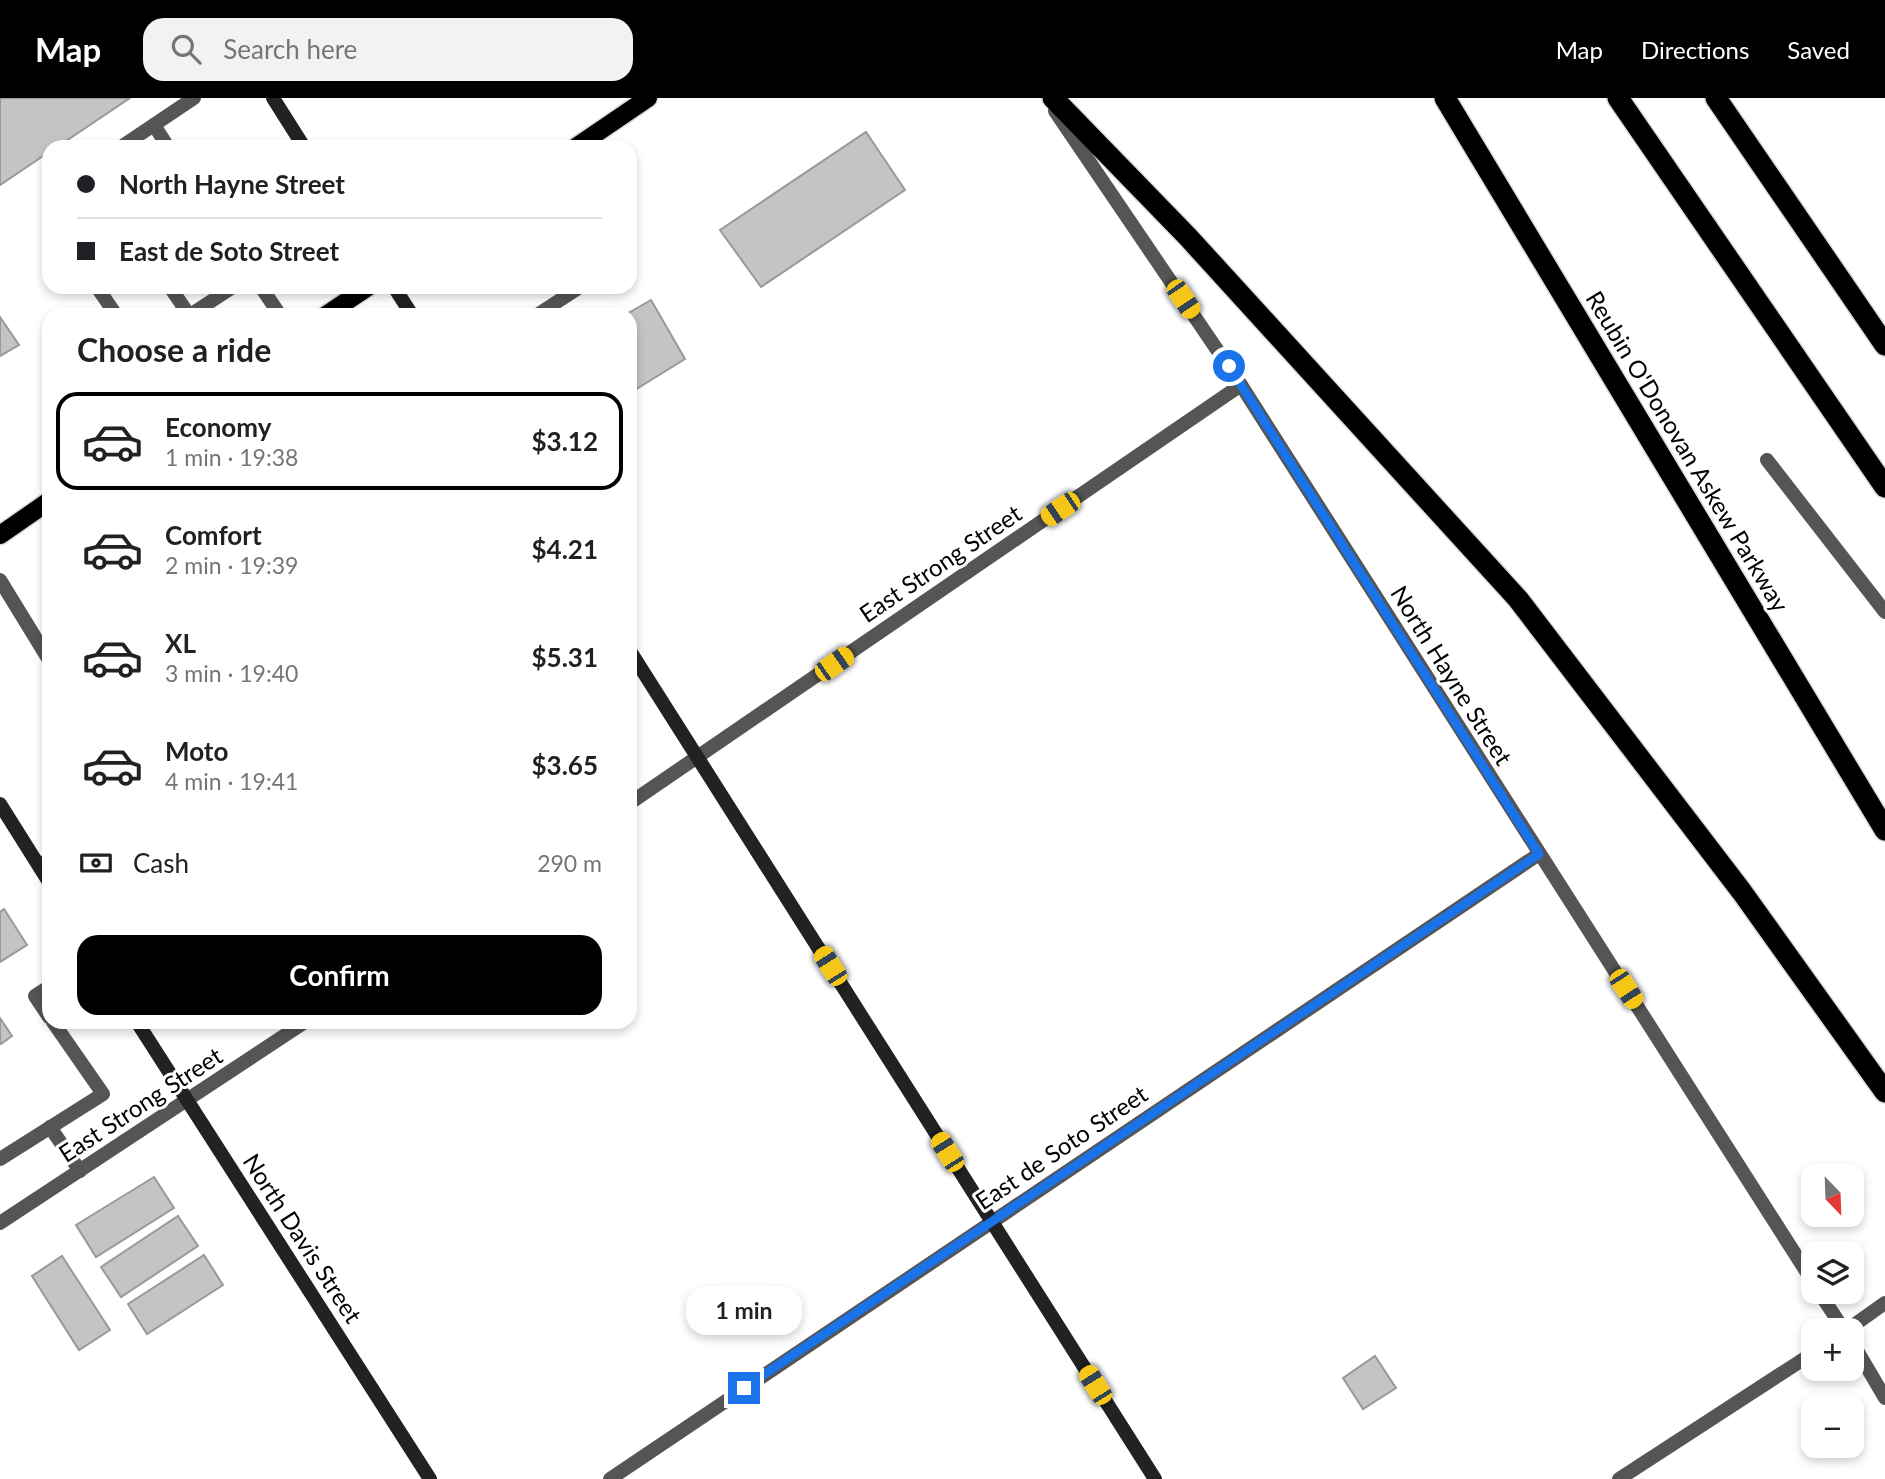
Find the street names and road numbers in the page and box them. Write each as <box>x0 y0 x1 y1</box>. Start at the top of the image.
street label: Reubin O'Donovan Askew Parkway <box>1581 285 1796 617</box>
street label: East Strong Street <box>854 498 1027 628</box>
street label: North Hayne Street <box>1385 580 1519 770</box>
street label: East Strong Street <box>53 1040 227 1168</box>
street label: East de Soto Street <box>970 1079 1153 1215</box>
street label: North Davis Street <box>237 1148 369 1328</box>

